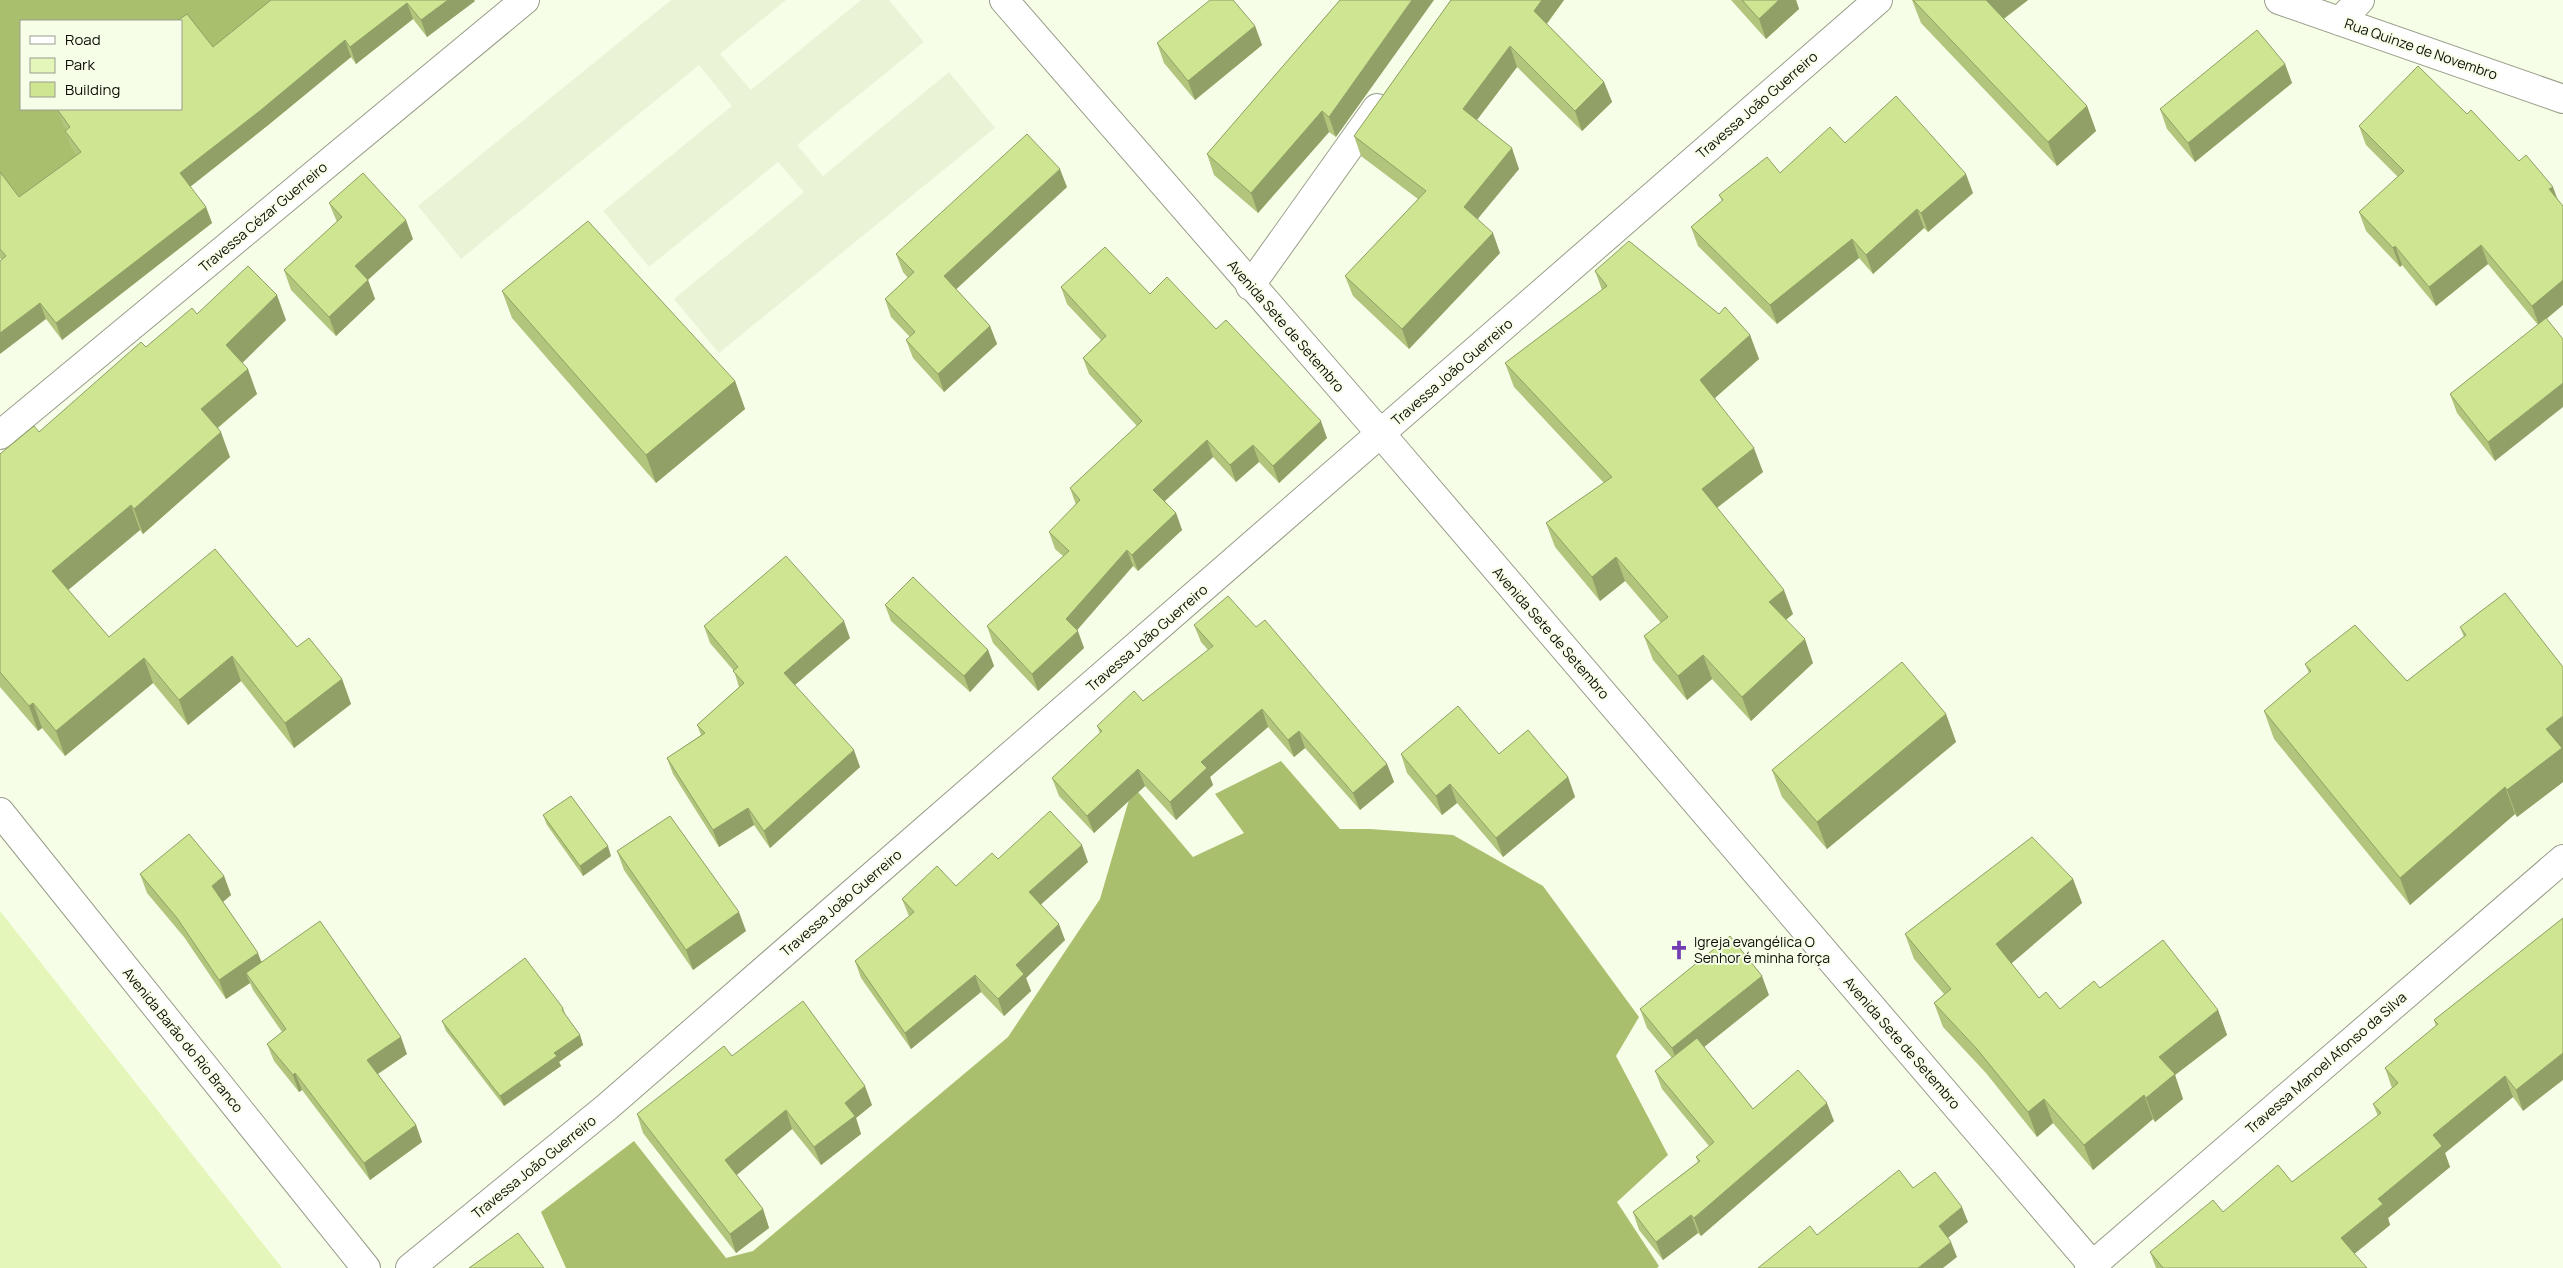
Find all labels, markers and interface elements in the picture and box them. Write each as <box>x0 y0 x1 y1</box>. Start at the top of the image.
street label: Rua Quinze de Novembro <box>2342 13 2500 84</box>
legend <box>20 20 182 110</box>
text: Road <box>65 29 101 50</box>
street label: Travessa João Guerreiro <box>1692 47 1821 163</box>
text: Park <box>65 54 95 75</box>
text: Building <box>65 79 120 100</box>
street label: Travessa Cézar Guerreiro <box>195 157 331 276</box>
street label: Avenida Sete de Setembro <box>1224 256 1349 396</box>
street label: Travessa João Guerreiro <box>1387 314 1516 430</box>
street label: Avenida Sete de Setembro <box>1489 563 1614 703</box>
street label: Travessa João Guerreiro <box>1082 580 1211 696</box>
street label: Travessa João Guerreiro <box>776 845 905 961</box>
place label: Igreja evangélica O Senhor é minha força <box>1694 932 1830 967</box>
church icon: Igreja evangélica O Senhor é minha força <box>1668 939 1690 961</box>
street label: Avenida Barão do Rio Branco <box>119 963 248 1116</box>
street label: Avenida Sete de Setembro <box>1840 973 1965 1113</box>
street label: Travessa Manoel Afonso da Silva <box>2241 987 2410 1138</box>
street label: Travessa João Guerreiro <box>468 1111 600 1223</box>

